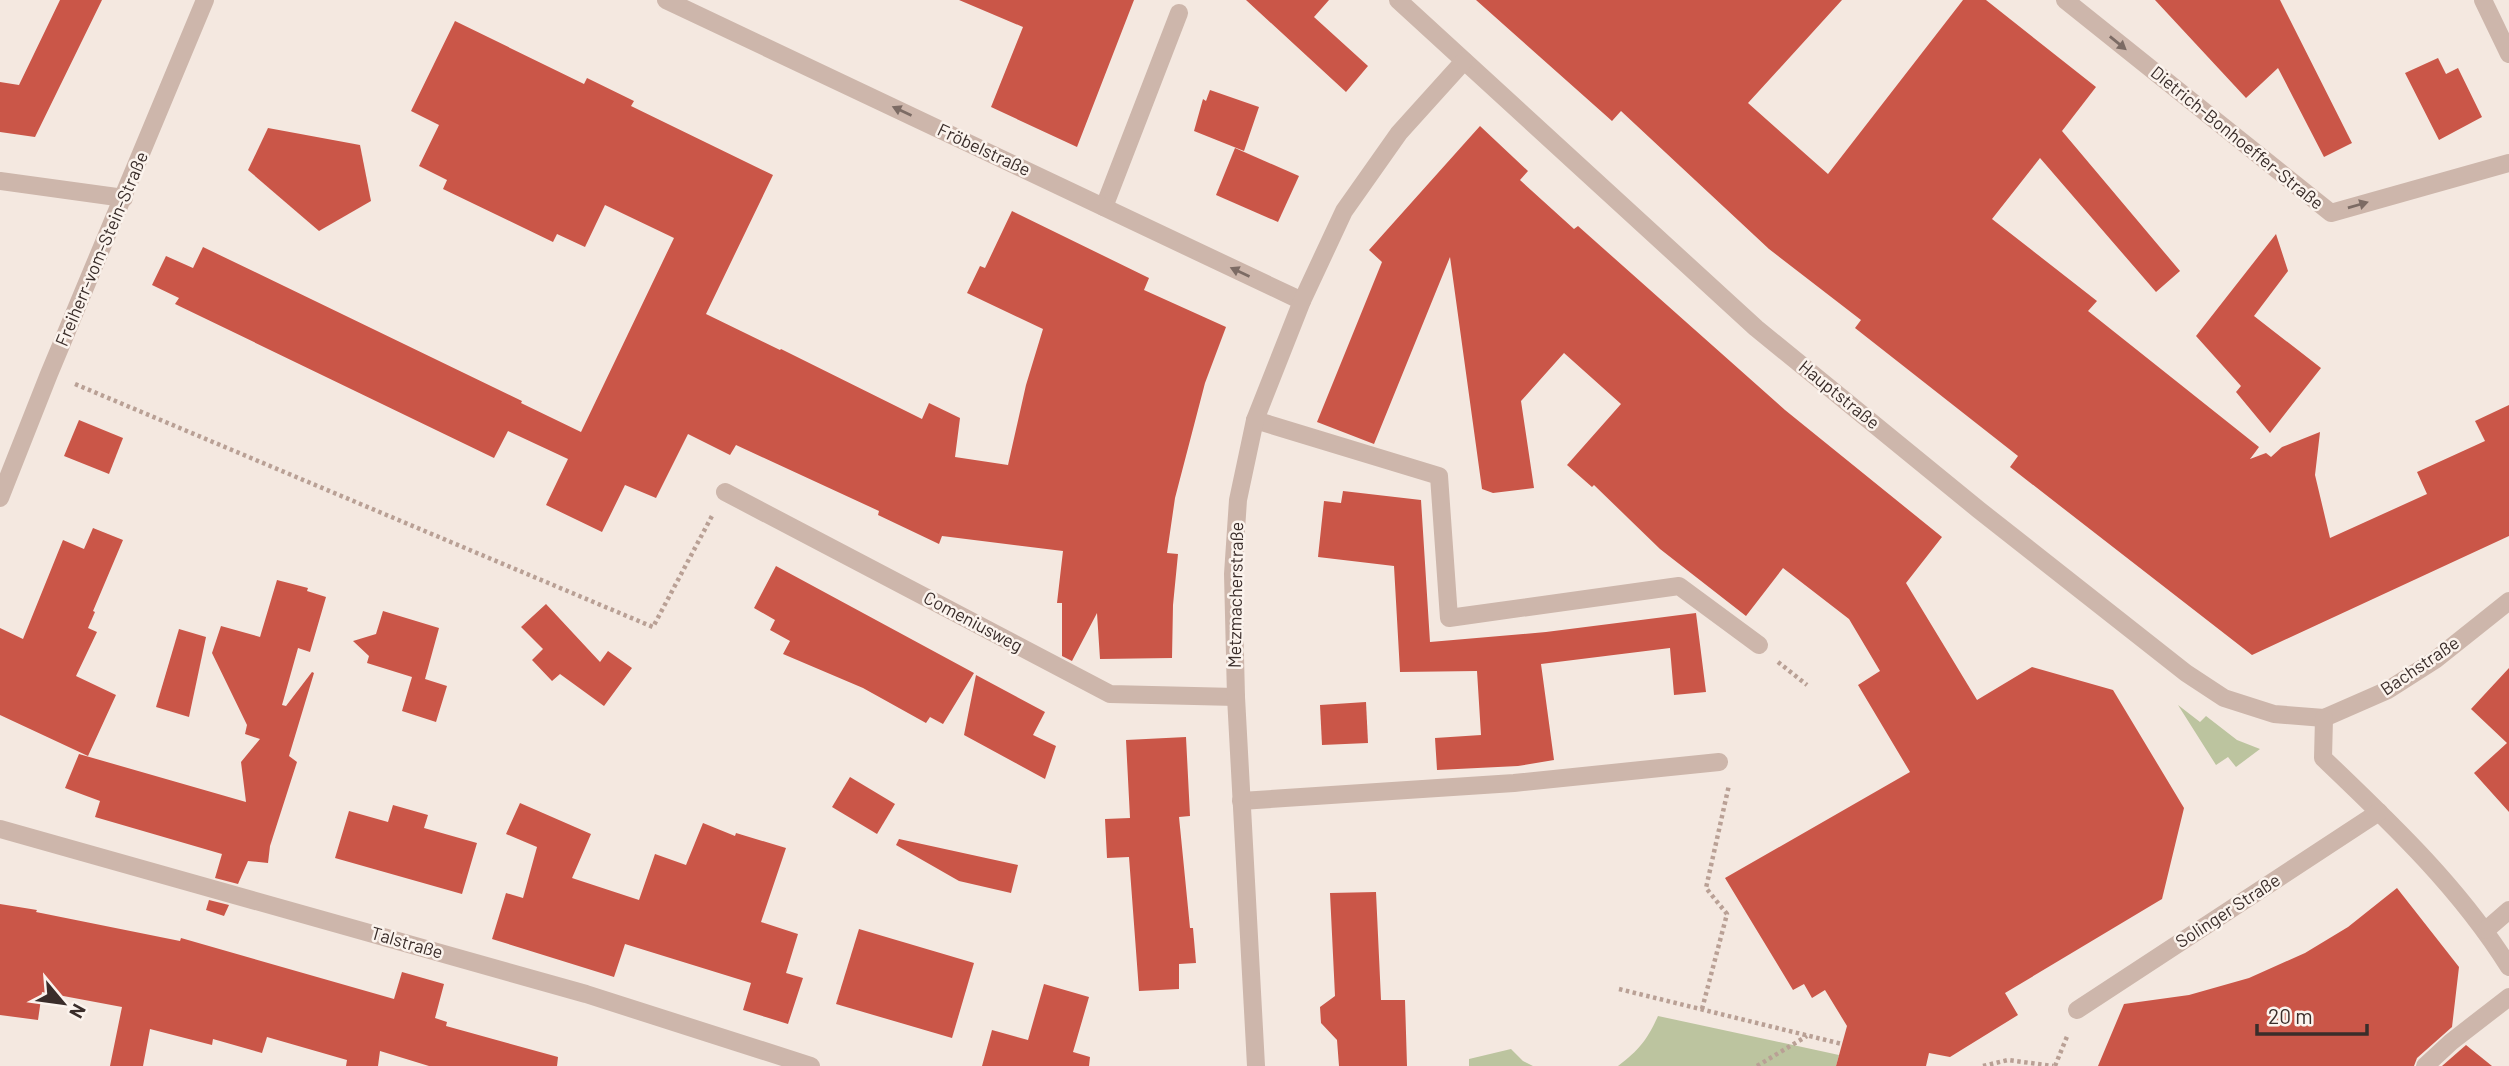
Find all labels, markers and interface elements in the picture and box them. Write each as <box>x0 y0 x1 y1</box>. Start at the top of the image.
one-way arrow <box>2109 35 2127 50</box>
street label: Dietrich-Bonhoeffer-Straße <box>2147 61 2329 214</box>
one-way arrow <box>892 106 912 117</box>
street label: Fröbelstraße <box>934 118 1034 180</box>
street label: Freiherr-vom-Stein-Straße <box>50 148 152 349</box>
one-way arrow <box>2348 199 2370 210</box>
one-way arrow <box>1230 266 1250 278</box>
street label: Hauptstraße <box>1795 355 1884 433</box>
street label: Metzmacherstraße <box>1223 522 1247 668</box>
street label: Comeniusweg <box>920 586 1027 656</box>
street label: Bachstraße <box>2376 631 2463 699</box>
street label: Solinger Straße <box>2171 868 2284 952</box>
street label: Talstraße <box>369 921 446 963</box>
north arrow <box>28 968 98 1038</box>
scale bar <box>2257 992 2367 1036</box>
text: N <box>65 1000 91 1023</box>
text: 20 m <box>2268 1003 2313 1028</box>

